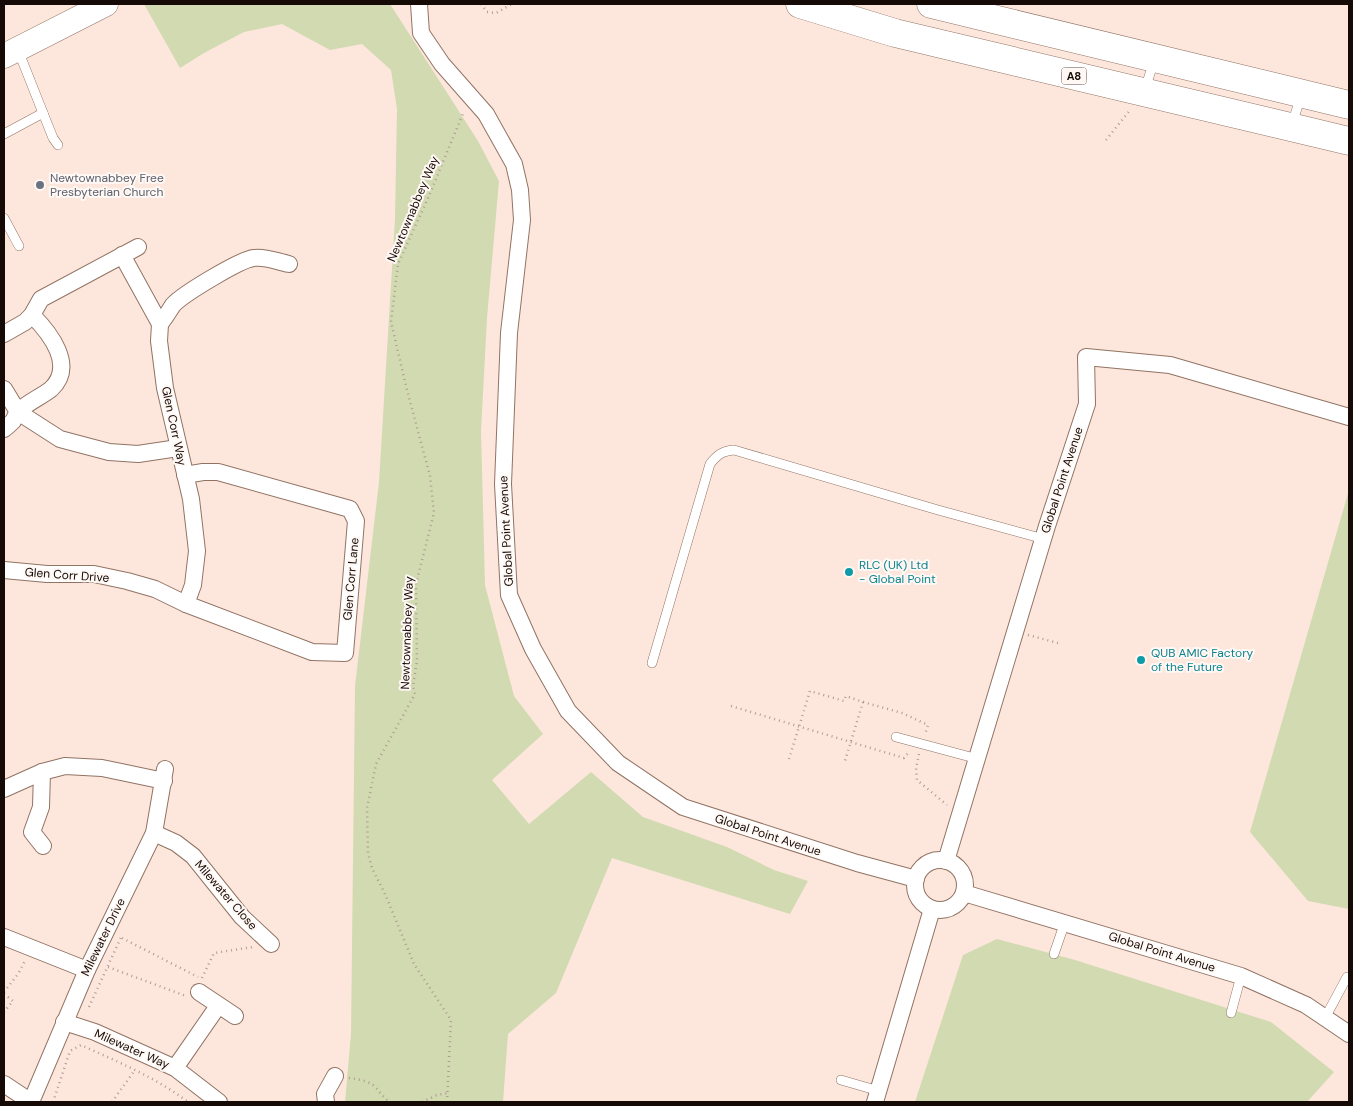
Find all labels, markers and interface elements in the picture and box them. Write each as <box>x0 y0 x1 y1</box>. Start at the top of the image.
road number: A8 <box>1062 68 1086 84</box>
street label: Newtownabbey Way <box>383 153 443 264</box>
place label: Newtownabbey Free Presbyterian Church <box>50 170 164 200</box>
marker: Newtownabbey Free Presbyterian Church <box>34 179 46 191</box>
street label: Glen Corr Way <box>158 385 190 467</box>
street label: Global Point Avenue <box>1037 425 1087 535</box>
street label: Global Point Avenue <box>495 475 517 587</box>
street label: Glen Corr Lane <box>339 537 363 621</box>
place label: RLC (UK) Ltd - Global Point <box>859 557 936 587</box>
street label: Glen Corr Drive <box>24 564 110 586</box>
marker: RLC (UK) Ltd - Global Point <box>843 566 855 578</box>
street label: Newtownabbey Way <box>397 576 417 690</box>
place label: QUB AMIC Factory of the Future <box>1151 645 1254 675</box>
marker: QUB AMIC Factory of the Future <box>1135 654 1147 666</box>
street label: Global Point Avenue <box>713 810 823 860</box>
street label: Milewater Close <box>191 857 261 933</box>
street label: Milewater Drive <box>77 895 129 979</box>
street label: Global Point Avenue <box>1107 928 1218 976</box>
street label: Milewater Way <box>92 1025 172 1073</box>

